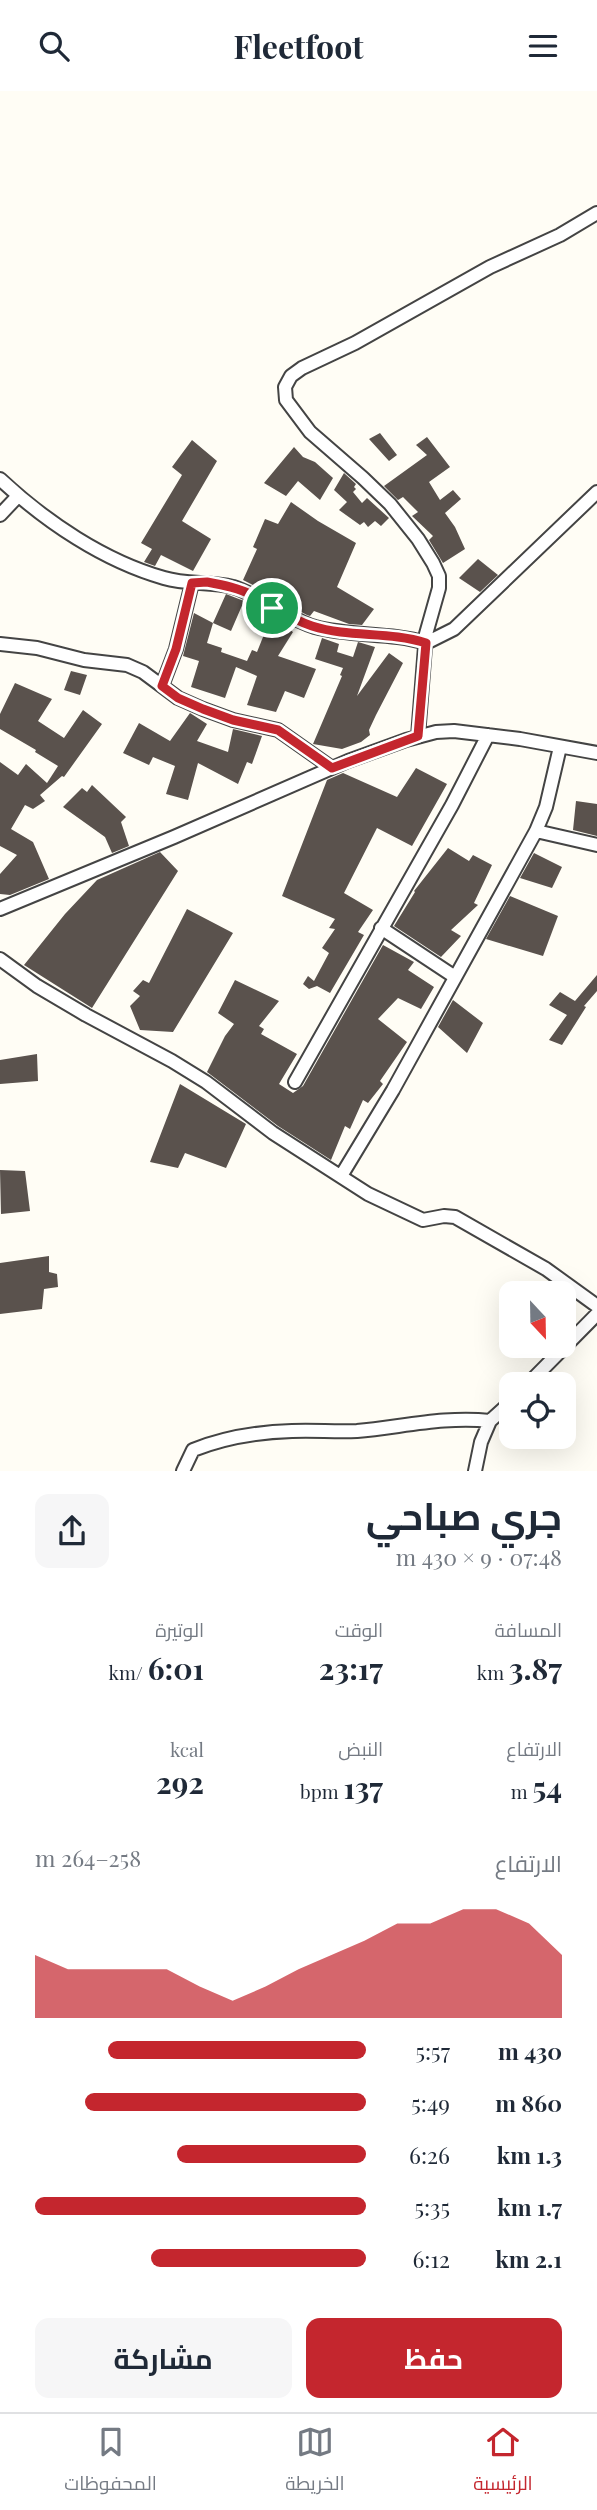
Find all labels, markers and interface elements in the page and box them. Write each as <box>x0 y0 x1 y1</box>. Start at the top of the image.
text: Fleetfoot <box>234 24 363 67</box>
icon: search <box>35 27 73 65</box>
icon: menu <box>524 27 562 65</box>
pin <box>242 578 302 638</box>
icon: arrive <box>253 589 291 627</box>
north arrow <box>499 1281 576 1358</box>
map controls <box>499 1281 576 1449</box>
button: locate <box>499 1372 576 1449</box>
text: جري صباحي <box>366 1489 562 1540</box>
button: share <box>35 1494 109 1568</box>
text: 07:48 · 9 × 430 m <box>396 1541 562 1572</box>
text: الوتيرة <box>155 1616 204 1642</box>
text: الوقت <box>335 1616 383 1642</box>
text: المسافة <box>494 1616 562 1642</box>
text: 6:01 <box>148 1648 204 1688</box>
text: 23:17 <box>319 1648 383 1688</box>
text: 3.87 <box>509 1648 562 1688</box>
text: /km <box>108 1659 148 1685</box>
text: km <box>477 1659 509 1685</box>
text: النبض <box>338 1735 383 1761</box>
text: الارتفاع <box>506 1735 562 1761</box>
text: kcal <box>170 1736 204 1762</box>
text: 292 <box>156 1762 204 1802</box>
text: 137 <box>343 1767 383 1807</box>
text: 54 <box>532 1767 562 1807</box>
text: bpm <box>300 1778 343 1804</box>
text: m <box>511 1778 532 1804</box>
text: 258–264 m <box>35 1842 141 1873</box>
text: الارتفاع <box>495 1847 562 1878</box>
text: 5:57 <box>415 2035 450 2066</box>
text: 430 m <box>498 2035 562 2066</box>
text: 5:49 <box>411 2087 450 2118</box>
text: 860 m <box>495 2087 562 2118</box>
text: 6:26 <box>409 2139 450 2170</box>
text: 1.3 km <box>497 2139 562 2170</box>
text: 5:35 <box>414 2191 450 2222</box>
text: 1.7 km <box>497 2191 562 2222</box>
text: 6:12 <box>412 2243 450 2274</box>
text: 2.1 km <box>495 2243 562 2274</box>
button: مشاركة <box>35 2318 292 2398</box>
button: حفظ <box>306 2318 562 2398</box>
tab: المحفوظات <box>64 2423 157 2501</box>
tab: الخريطة <box>285 2423 345 2501</box>
tab: الرئيسية <box>473 2423 533 2501</box>

